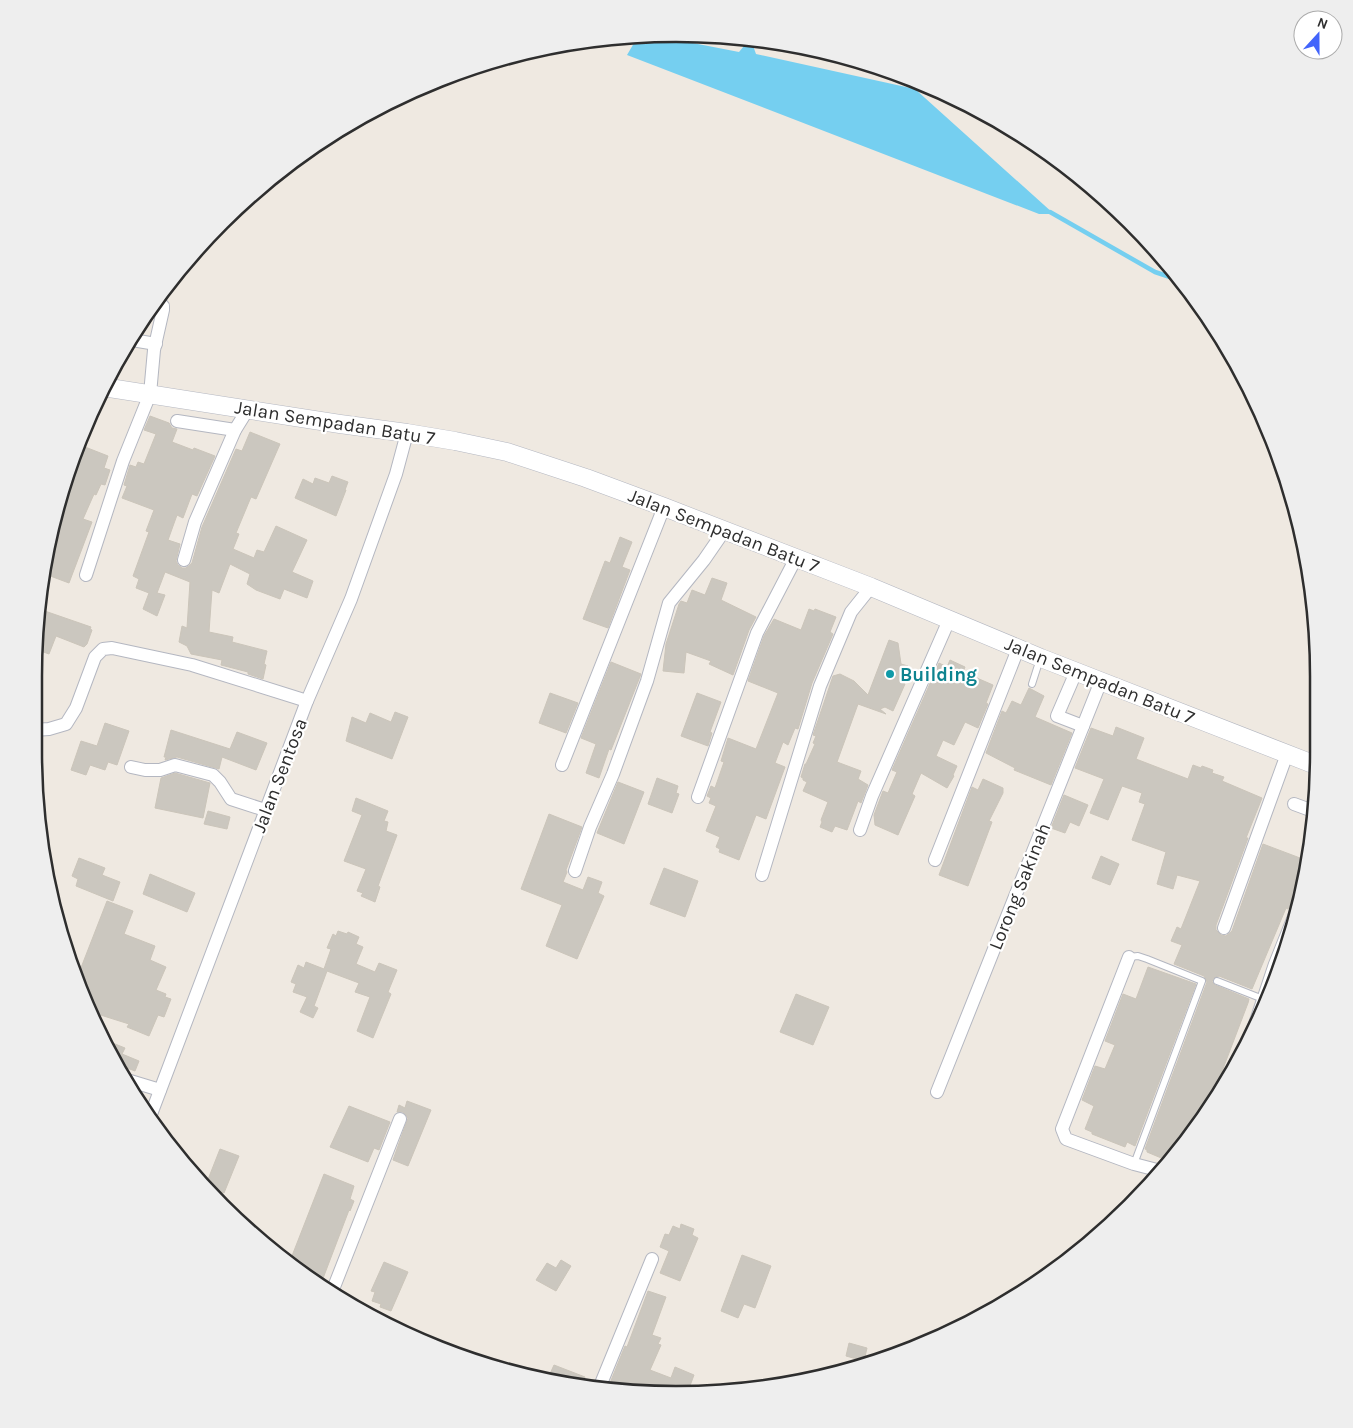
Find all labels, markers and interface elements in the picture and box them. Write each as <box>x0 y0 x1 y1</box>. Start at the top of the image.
north arrow <box>1293 10 1343 60</box>
text: N <box>1315 14 1330 33</box>
street label: Jalan Sempadan Batu 7 <box>233 396 437 450</box>
street label: Jalan Sempadan Batu 7 <box>625 484 822 578</box>
street label: Jalan Sempadan Batu 7 <box>1002 633 1198 729</box>
place label: Building <box>900 664 977 686</box>
marker: Building <box>884 668 896 680</box>
street label: Jalan Sentosa <box>248 715 312 836</box>
street label: Lorong Sakinah <box>984 820 1055 953</box>

